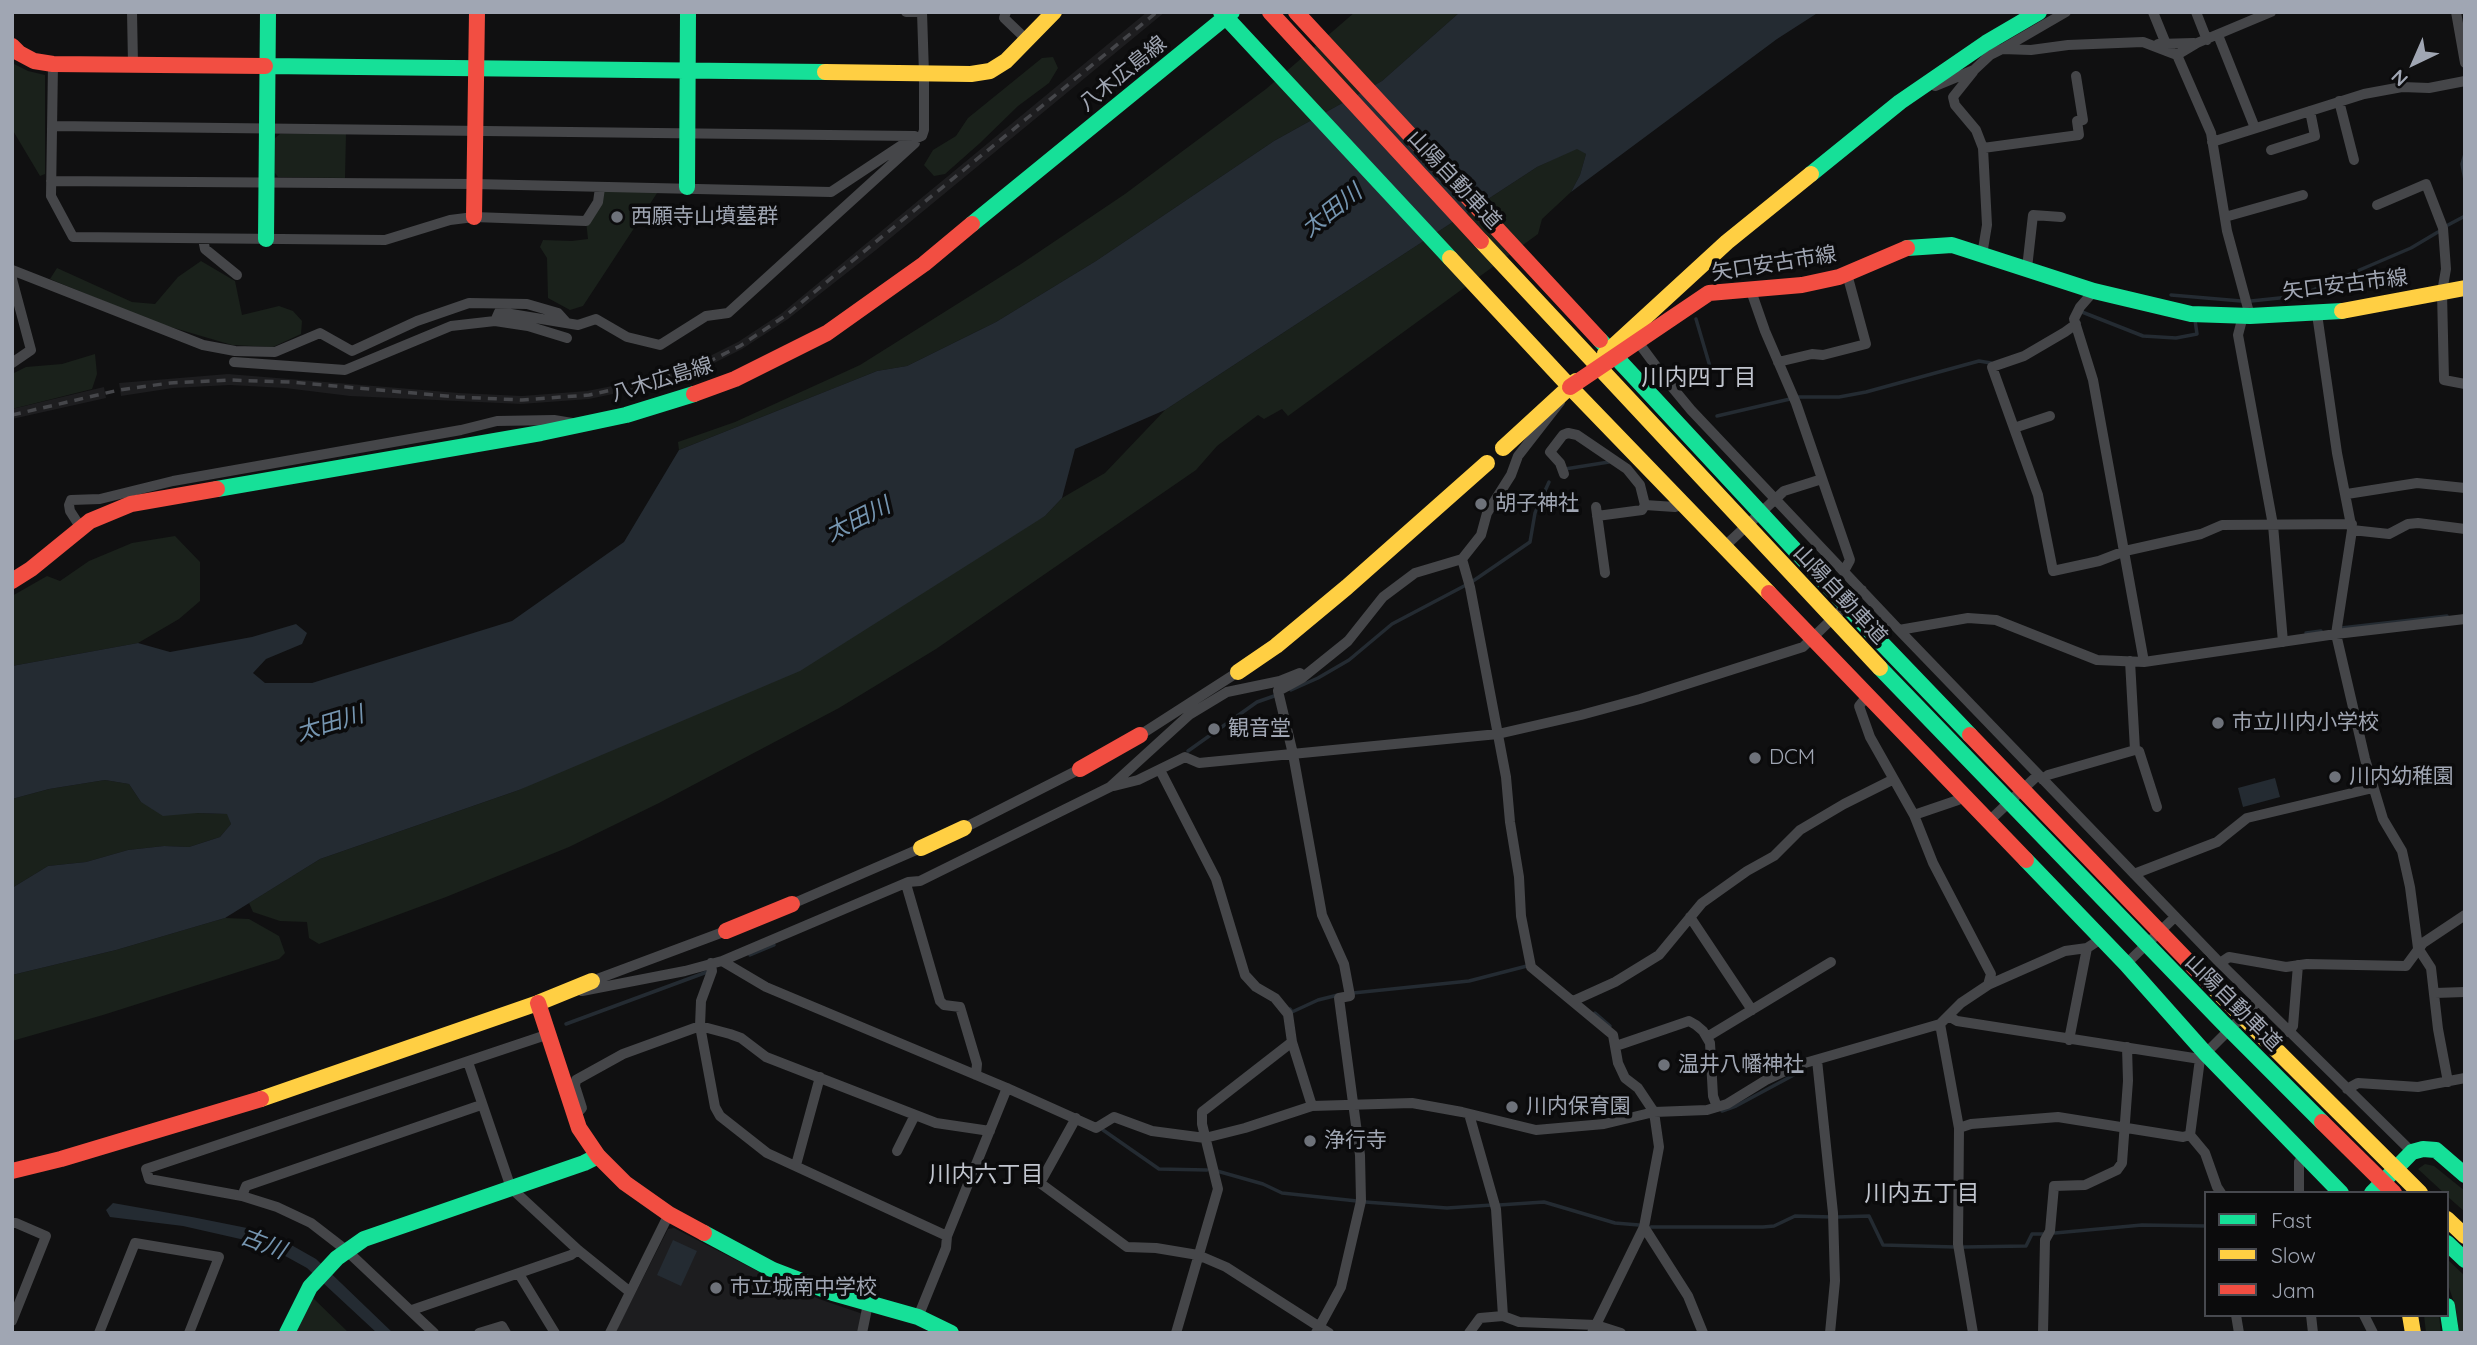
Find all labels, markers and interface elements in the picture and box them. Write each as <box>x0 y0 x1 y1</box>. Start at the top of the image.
north arrow <box>2379 28 2449 98</box>
street label: 八木広島線 <box>1074 31 1172 117</box>
text: N <box>2386 65 2413 92</box>
street label: 山陽自動車道 <box>1402 125 1506 235</box>
water label: 太田川 <box>1296 179 1368 243</box>
place label: 西願寺山墳墓群 <box>631 204 778 230</box>
marker: 西願寺山墳墓群 <box>609 209 625 225</box>
street label: 矢口安古市線 <box>1710 242 1838 286</box>
street label: 矢口安古市線 <box>2281 265 2409 305</box>
street label: 八木広島線 <box>608 353 716 407</box>
district label: 川内四丁目 <box>1642 364 1756 392</box>
place label: 胡子神社 <box>1495 491 1579 517</box>
water label: 太田川 <box>821 492 895 548</box>
marker: 胡子神社 <box>1473 496 1489 512</box>
street label: 山陽自動車道 <box>1788 540 1892 650</box>
water label: 太田川 <box>293 701 367 747</box>
place label: 市立川内小学校 <box>2232 710 2379 736</box>
marker: 市立川内小学校 <box>2210 715 2226 731</box>
place label: 観音堂 <box>1228 716 1291 742</box>
marker: 観音堂 <box>1206 721 1222 737</box>
place label: DCM <box>1769 745 1815 771</box>
marker: DCM <box>1747 750 1763 766</box>
place label: 川内幼稚園 <box>2349 764 2454 790</box>
marker: 川内幼稚園 <box>2327 769 2343 785</box>
street label: 山陽自動車道 <box>2180 950 2286 1056</box>
place label: 温井八幡神社 <box>1678 1052 1804 1078</box>
marker: 温井八幡神社 <box>1656 1057 1672 1073</box>
place label: 川内保育園 <box>1526 1094 1631 1120</box>
marker: 川内保育園 <box>1504 1099 1520 1115</box>
place label: 浄行寺 <box>1324 1128 1387 1154</box>
marker: 浄行寺 <box>1302 1133 1318 1149</box>
district label: 川内六丁目 <box>929 1161 1043 1189</box>
district label: 川内五丁目 <box>1865 1180 1979 1208</box>
legend <box>2204 1191 2449 1317</box>
text: Fast <box>2271 1207 2312 1233</box>
water label: 古川 <box>237 1223 289 1265</box>
text: Slow <box>2271 1242 2316 1268</box>
place label: 市立城南中学校 <box>730 1275 877 1301</box>
text: Jam <box>2271 1277 2315 1303</box>
marker: 市立城南中学校 <box>708 1280 724 1296</box>

